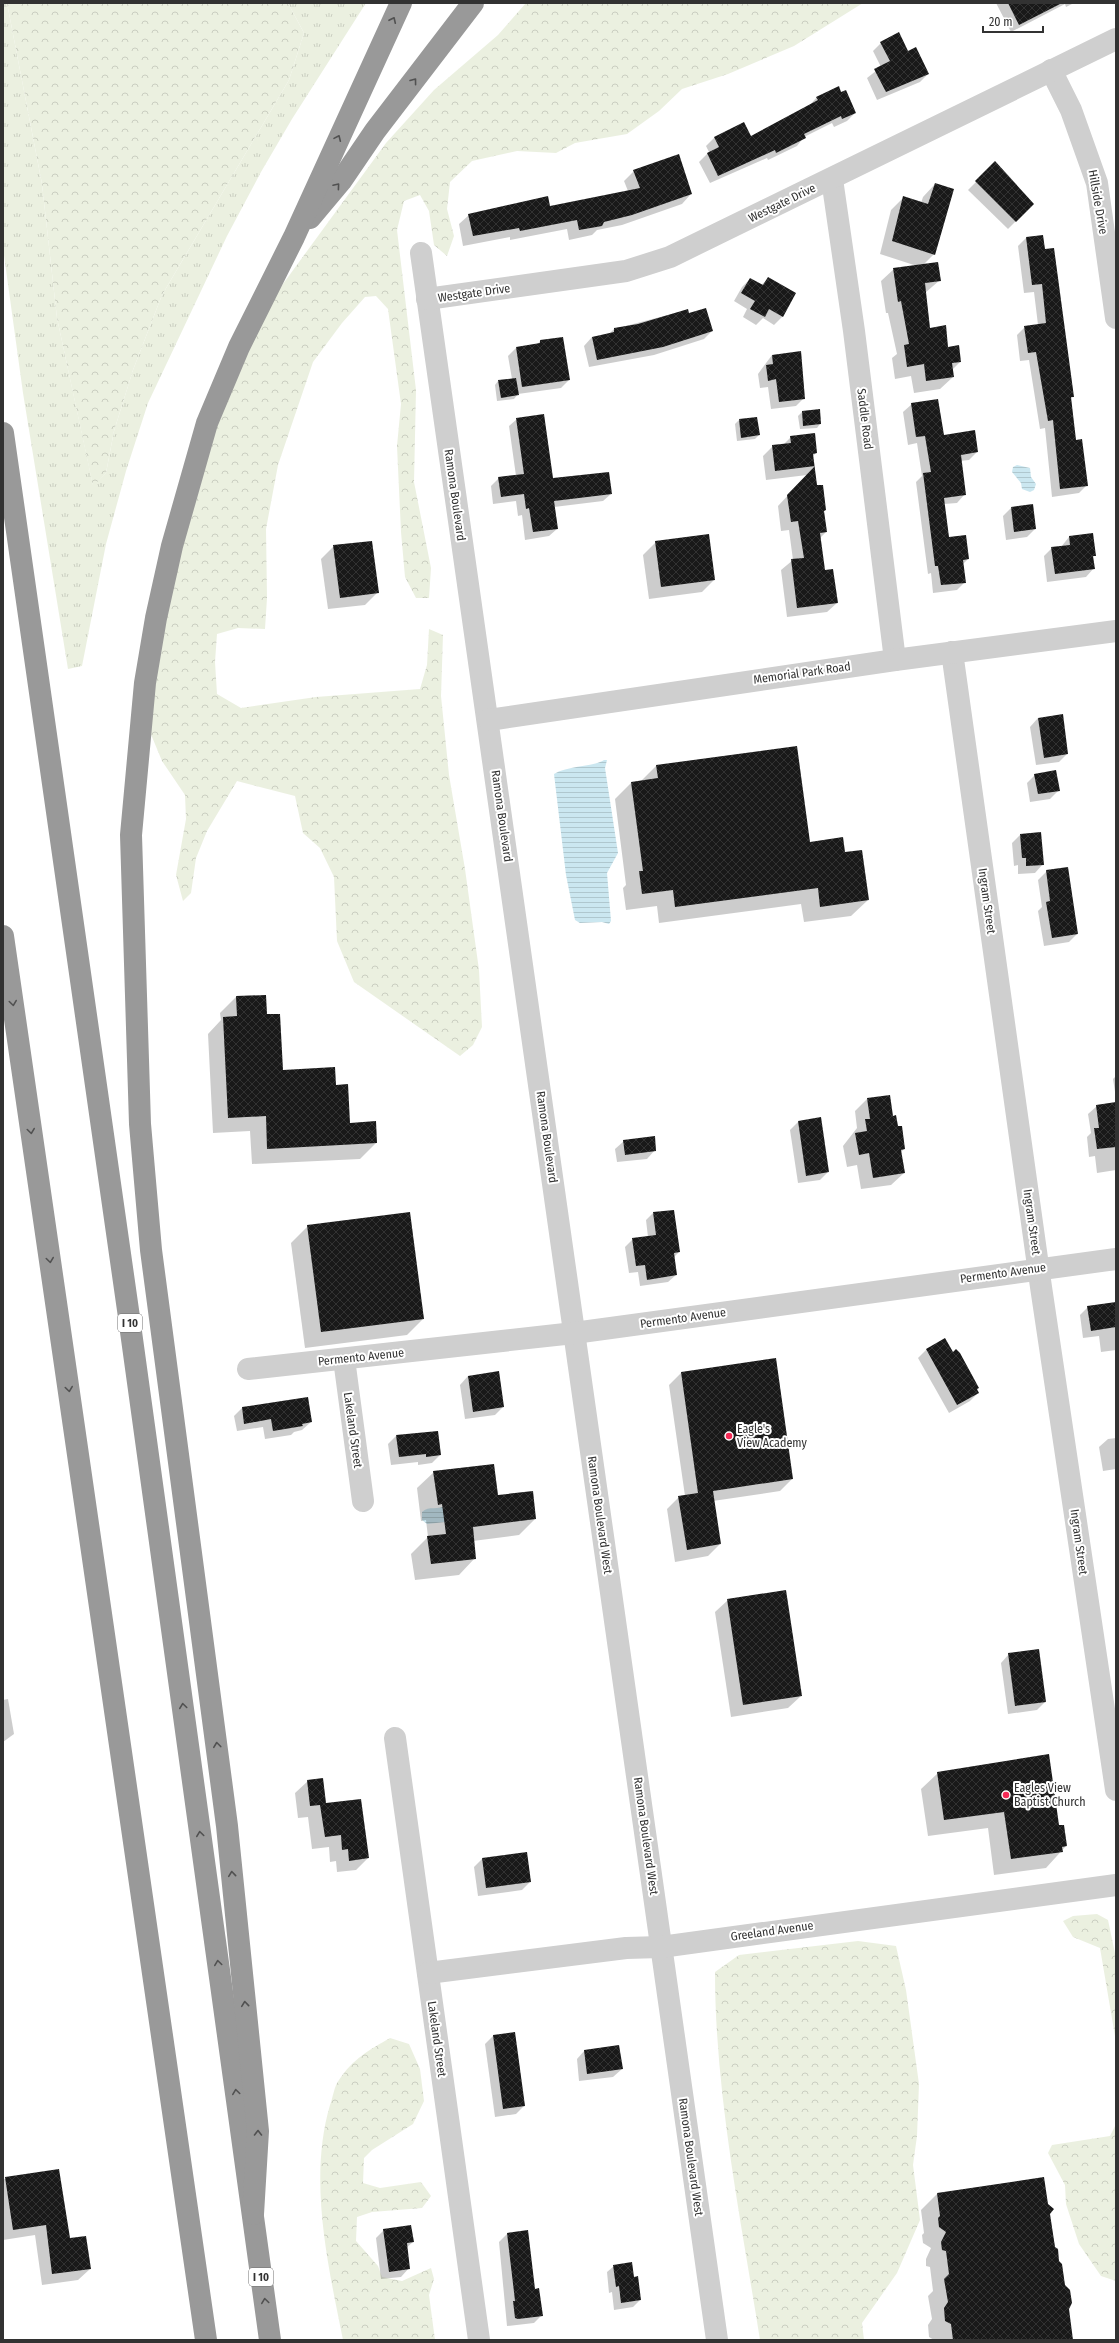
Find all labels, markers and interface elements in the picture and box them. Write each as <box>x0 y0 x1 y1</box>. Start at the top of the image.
scale bar <box>983 8 1043 34</box>
text: 20 m <box>989 15 1013 29</box>
one-way arrow <box>388 16 396 24</box>
one-way arrow <box>409 78 416 85</box>
one-way arrow <box>333 134 341 142</box>
street label: Hillside Drive <box>1085 169 1111 235</box>
street label: Westgate Drive <box>746 181 818 225</box>
one-way arrow <box>332 183 339 190</box>
street label: Westgate Drive <box>437 281 511 305</box>
street label: Saddle Road <box>854 388 876 450</box>
street label: Ramona Boulevard <box>442 448 468 542</box>
street label: Memorial Park Road <box>753 659 851 687</box>
street label: Ramona Boulevard <box>489 769 515 863</box>
street label: Ingram Street <box>975 867 999 935</box>
one-way arrow <box>8 1000 17 1006</box>
street label: Ramona Boulevard <box>534 1090 560 1184</box>
one-way arrow <box>26 1128 35 1134</box>
street label: Ingram Street <box>1020 1188 1044 1256</box>
one-way arrow <box>45 1257 54 1263</box>
street label: Permento Avenue <box>959 1260 1047 1286</box>
street label: Permento Avenue <box>639 1305 727 1331</box>
road number: I 10 <box>118 1314 142 1332</box>
street label: Permento Avenue <box>317 1346 405 1368</box>
one-way arrow <box>64 1385 73 1392</box>
street label: Lakeland Street <box>341 1391 365 1469</box>
place label: Eagle's View Academy <box>737 1422 807 1450</box>
marker: Eagle's View Academy <box>724 1431 734 1441</box>
street label: Ramona Boulevard West <box>585 1455 615 1575</box>
street label: Ingram Street <box>1067 1508 1091 1576</box>
one-way arrow <box>179 1703 188 1709</box>
one-way arrow <box>213 1742 222 1748</box>
street label: Ramona Boulevard West <box>631 1776 661 1896</box>
place label: Eagles View Baptist Church <box>1014 1781 1086 1809</box>
marker: Eagles View Baptist Church <box>1001 1790 1011 1800</box>
one-way arrow <box>196 1831 205 1838</box>
one-way arrow <box>228 1871 237 1877</box>
street label: Greeland Avenue <box>730 1918 814 1944</box>
one-way arrow <box>214 1960 223 1966</box>
street label: Lakeland Street <box>425 2000 449 2078</box>
one-way arrow <box>241 2001 250 2007</box>
one-way arrow <box>232 2089 241 2095</box>
street label: Ramona Boulevard West <box>676 2097 706 2217</box>
one-way arrow <box>254 2130 262 2136</box>
road number: I 10 <box>249 2268 273 2286</box>
one-way arrow <box>261 2298 270 2304</box>

